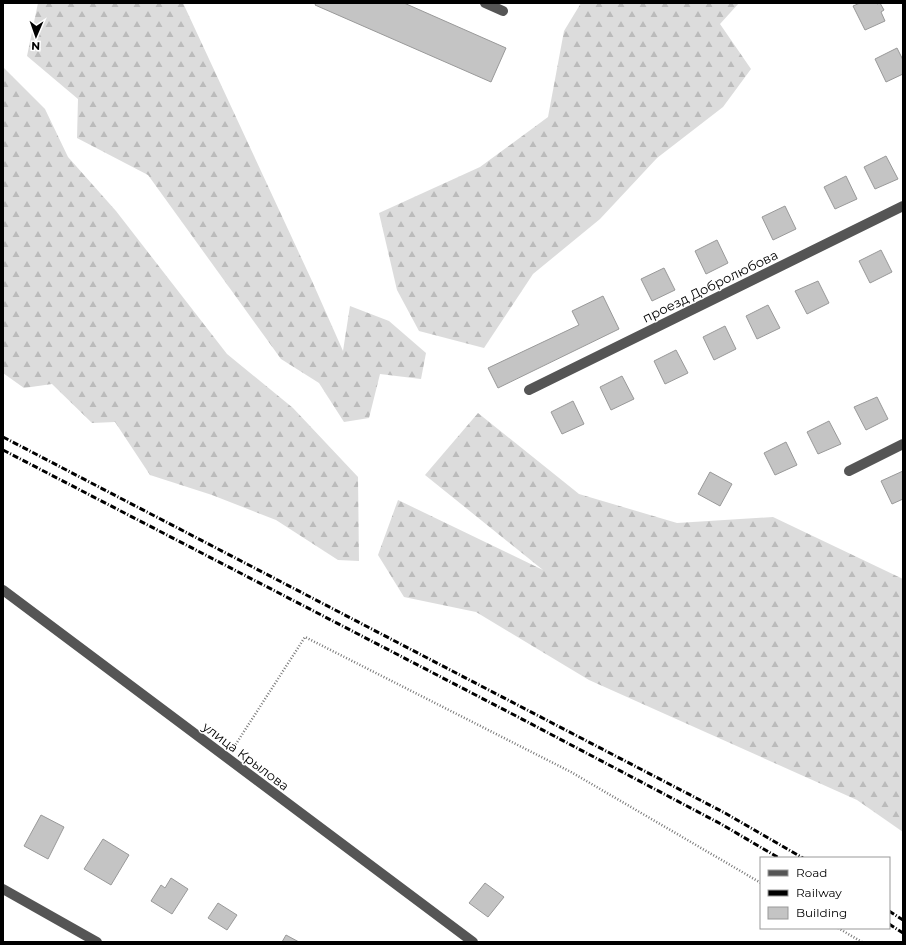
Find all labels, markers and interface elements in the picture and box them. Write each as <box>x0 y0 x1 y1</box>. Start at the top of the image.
north arrow <box>16 16 56 56</box>
text: N <box>31 39 40 53</box>
street label: проезд Добролюбова <box>640 246 780 326</box>
street label: улица Крылова <box>199 718 292 794</box>
legend <box>760 857 890 929</box>
text: Road <box>796 865 827 880</box>
text: Railway <box>796 885 842 900</box>
text: Building <box>796 905 847 920</box>

